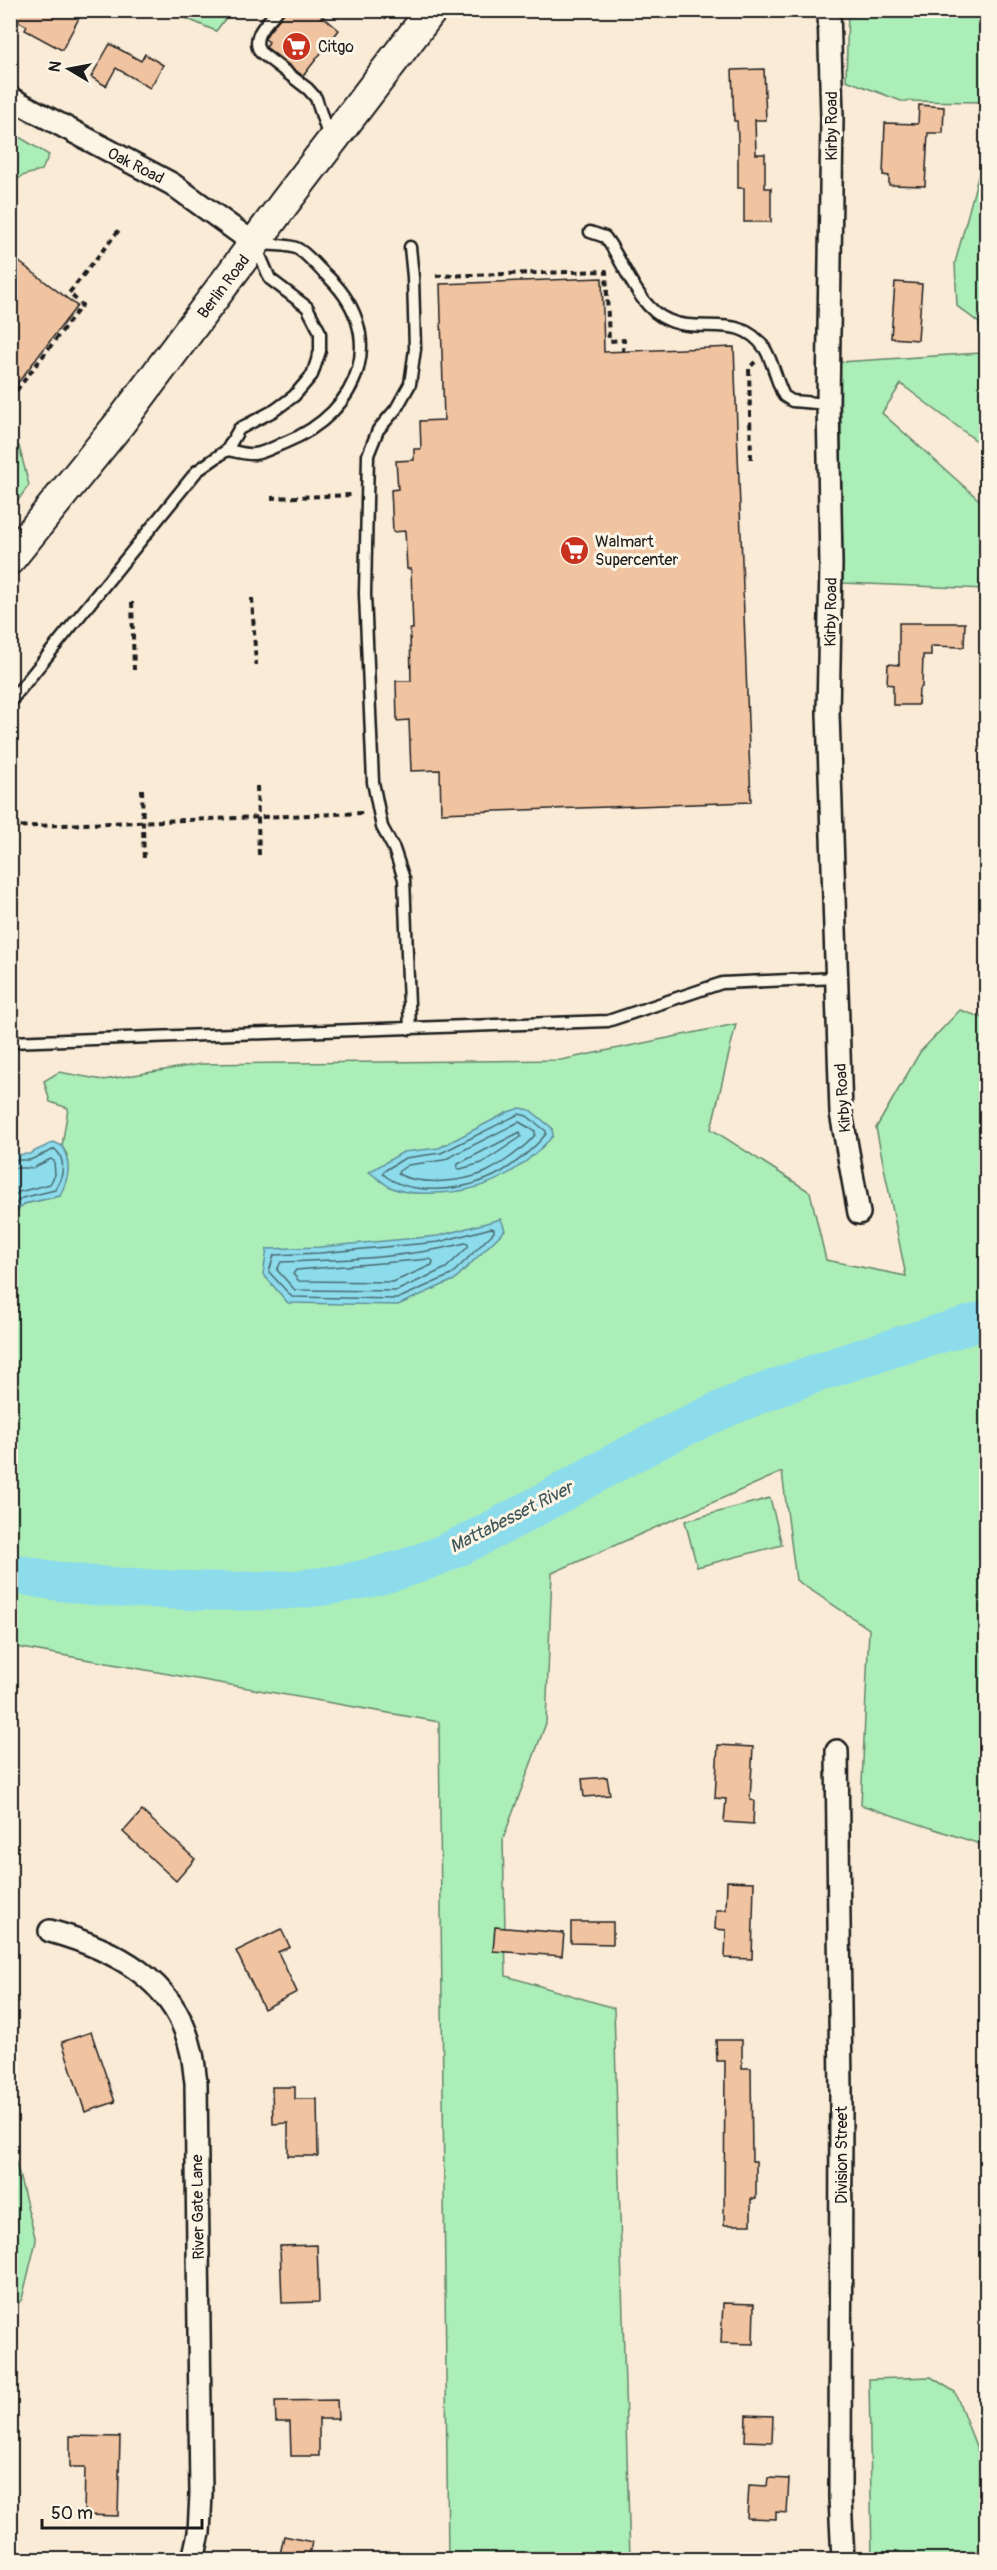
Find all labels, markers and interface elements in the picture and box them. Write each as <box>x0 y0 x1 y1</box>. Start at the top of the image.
supermarket icon: Citgo <box>281 30 313 62</box>
place label: Citgo <box>318 37 354 57</box>
north arrow <box>39 39 99 99</box>
text: N <box>44 59 66 74</box>
street label: Kirby Road <box>822 91 842 161</box>
street label: Oak Road <box>104 143 167 189</box>
street label: Berlin Road <box>193 251 254 323</box>
place label: Walmart Supercenter <box>595 532 678 570</box>
supermarket icon: Walmart Supercenter <box>558 534 590 566</box>
street label: Kirby Road <box>820 577 842 647</box>
street label: Kirby Road <box>831 1063 855 1133</box>
water label: Mattabesset River <box>446 1475 579 1558</box>
street label: Division Street <box>832 2106 852 2204</box>
street label: River Gate Lane <box>187 2154 209 2260</box>
scale bar <box>42 2492 202 2530</box>
text: 50 m <box>51 2502 93 2525</box>

